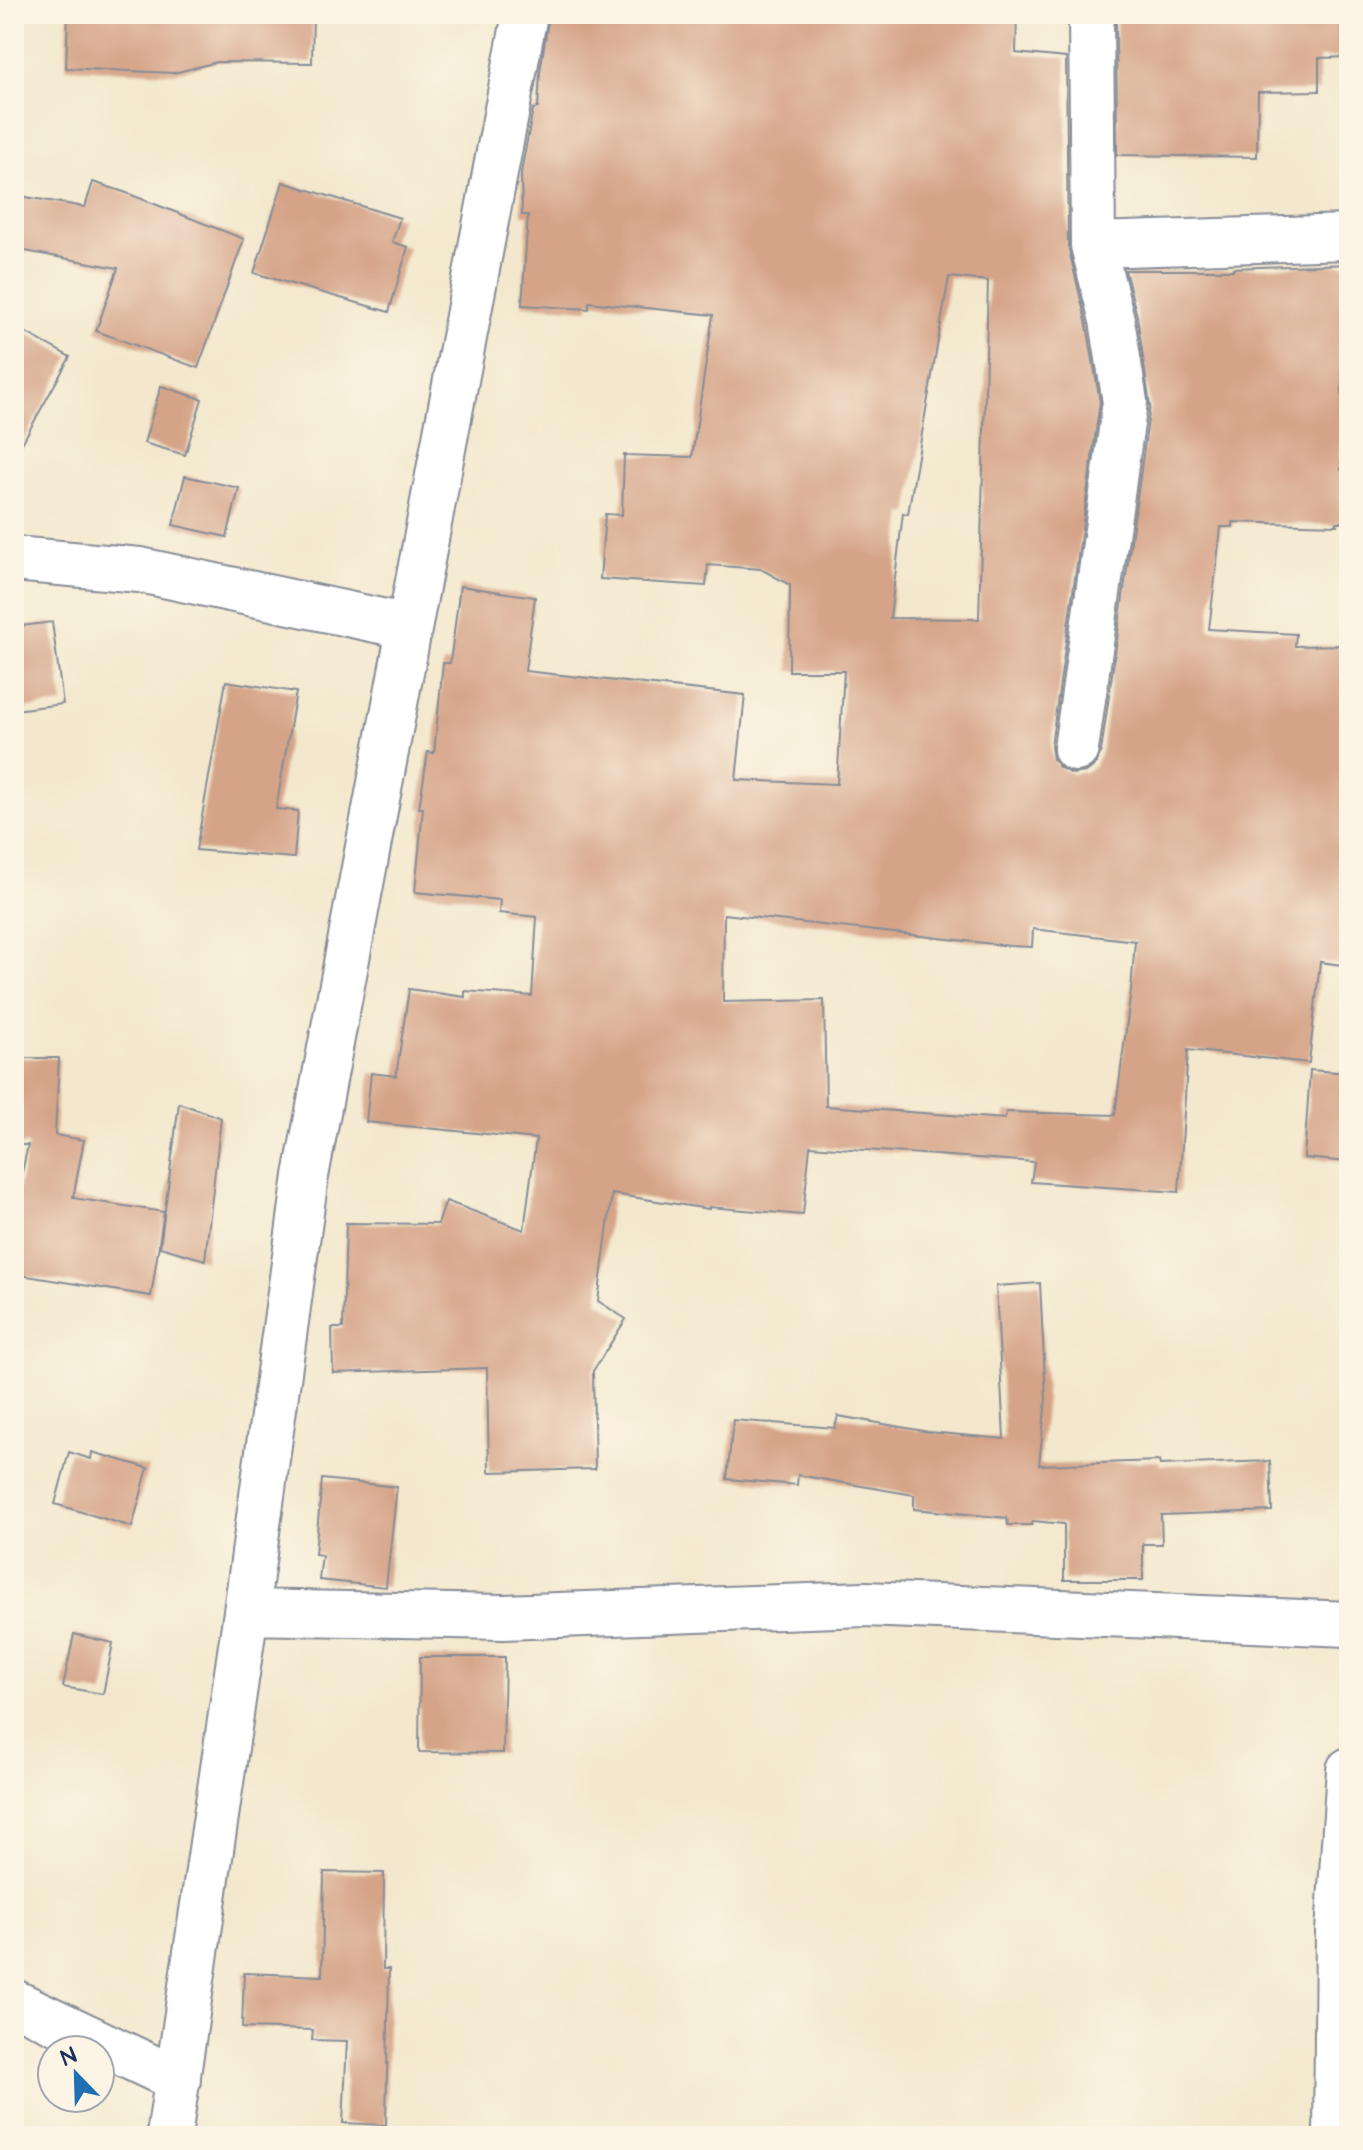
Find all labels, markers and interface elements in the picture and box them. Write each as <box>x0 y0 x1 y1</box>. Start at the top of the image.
north arrow <box>36 2034 116 2114</box>
text: N <box>56 2040 81 2074</box>

